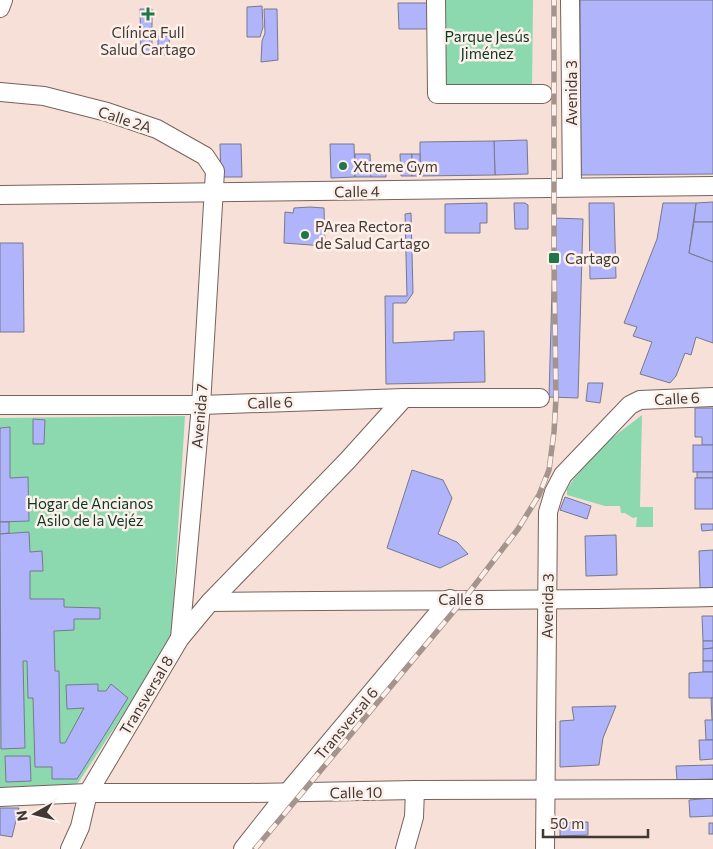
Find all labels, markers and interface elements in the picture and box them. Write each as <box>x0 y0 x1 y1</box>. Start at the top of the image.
marker: Clínica Full Salud Cartago <box>141 7 155 21</box>
place label: Clínica Full Salud Cartago <box>100 23 196 58</box>
park label: Parque Jesús Jiménez <box>444 27 530 62</box>
street label: Avenida 3 <box>562 60 580 126</box>
street label: Calle 2A <box>96 102 154 136</box>
place label: Xtreme Gym <box>353 157 438 175</box>
marker: Xtreme Gym <box>337 160 349 172</box>
street label: Calle 4 <box>334 182 380 200</box>
place label: PArea Rectora de Salud Cartago <box>315 217 430 252</box>
marker: PArea Rectora de Salud Cartago <box>299 229 311 241</box>
place label: Cartago <box>565 249 620 267</box>
marker: Cartago <box>547 251 561 265</box>
street label: Avenida 7 <box>187 383 211 449</box>
street label: Calle 6 <box>654 388 700 408</box>
street label: Calle 6 <box>247 392 293 412</box>
park label: Hogar de Ancianos Asilo de la Vejéz <box>27 494 154 529</box>
street label: Avenida 3 <box>537 573 557 639</box>
street label: Calle 8 <box>438 590 484 608</box>
street label: Transversal 8 <box>115 652 177 738</box>
street label: Transversal 6 <box>311 683 381 763</box>
street label: Calle 10 <box>329 783 383 801</box>
north arrow <box>10 789 60 839</box>
scale bar <box>543 806 648 838</box>
text: N <box>12 809 31 822</box>
text: 50 m <box>550 814 584 832</box>

